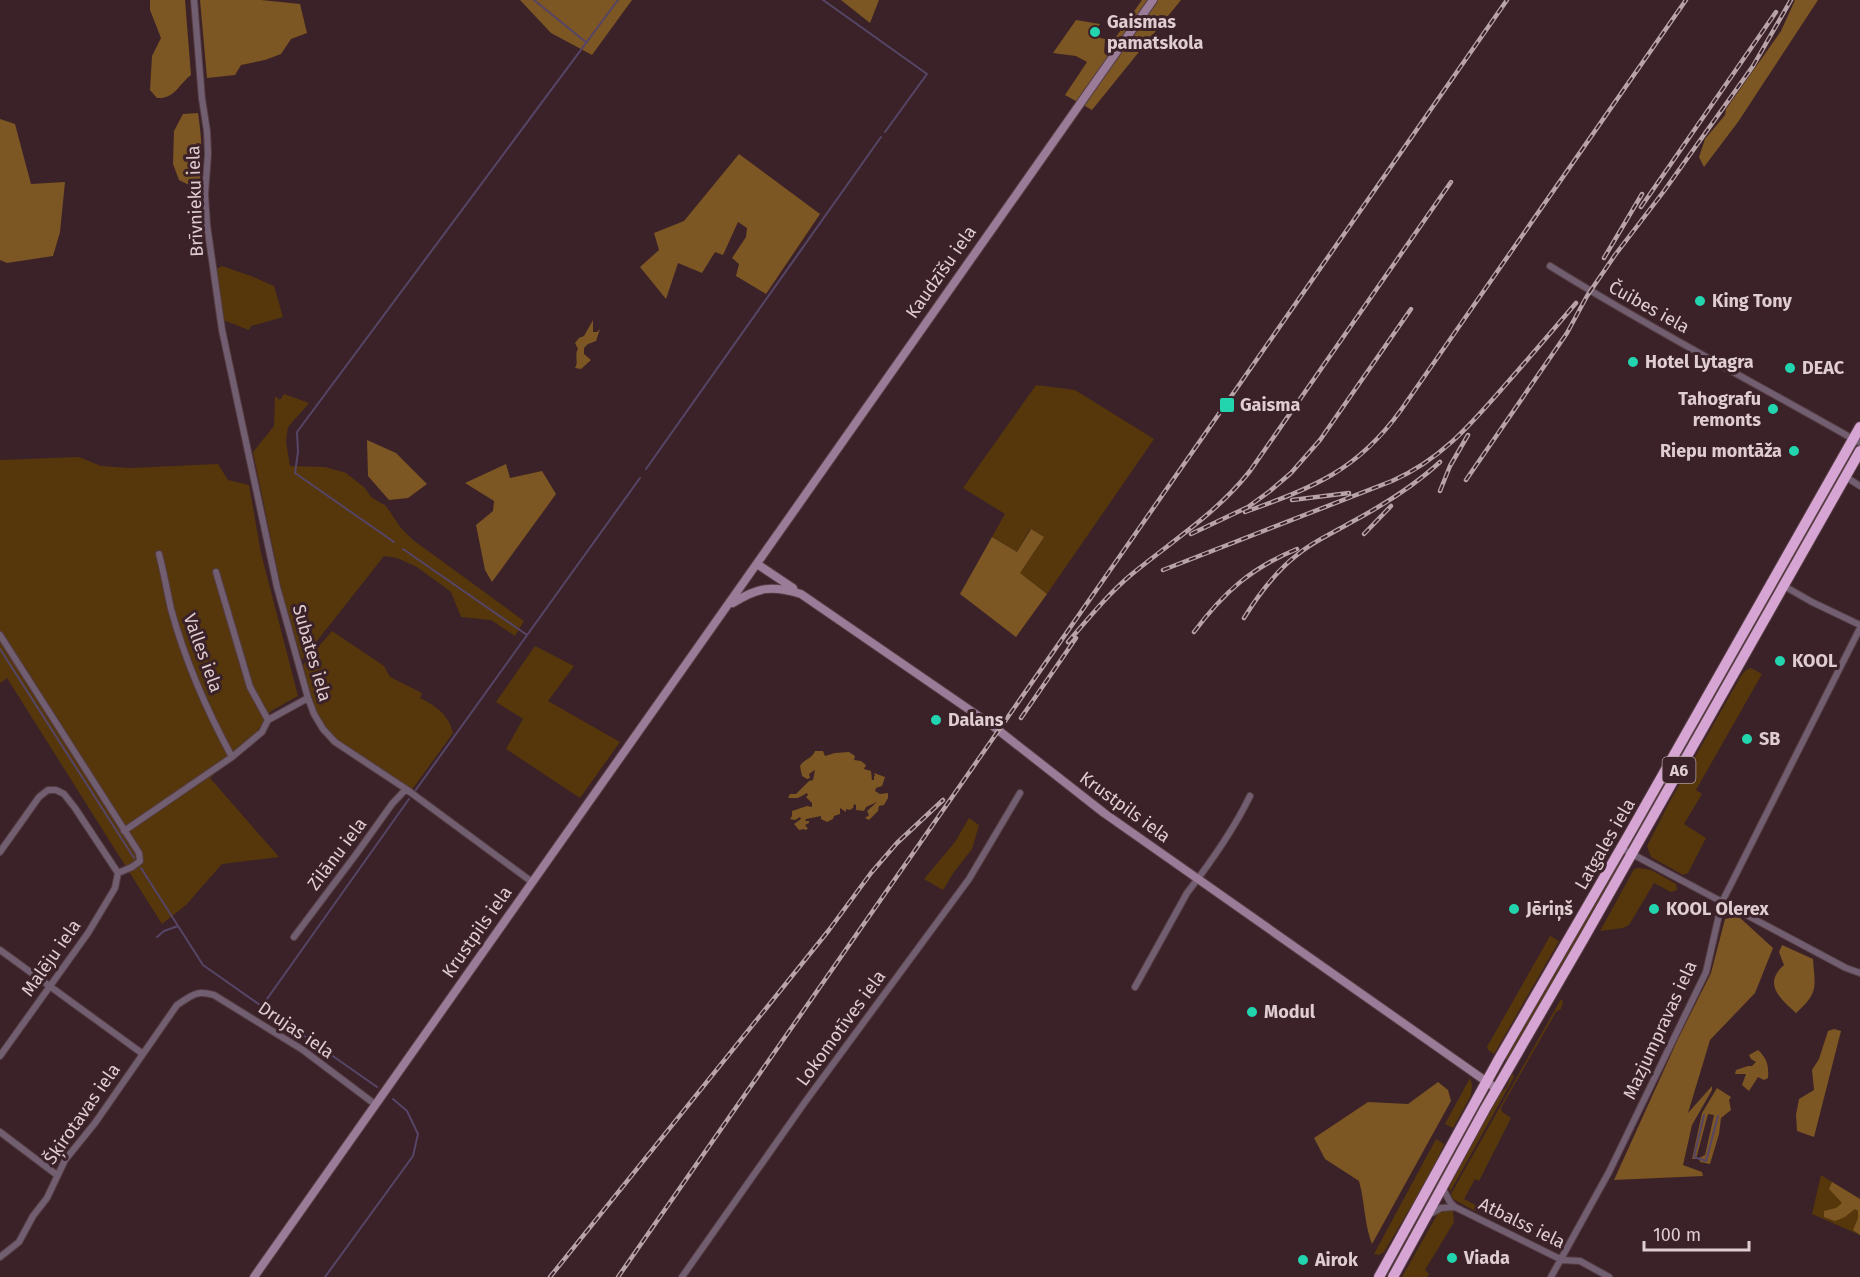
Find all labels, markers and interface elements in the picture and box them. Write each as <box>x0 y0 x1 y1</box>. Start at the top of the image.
place label: Gaismas pamatskola <box>1107 11 1204 54</box>
marker: Gaismas pamatskola <box>1088 25 1102 39</box>
street label: Brīvnieku iela <box>182 145 208 257</box>
street label: Kaudzīšu iela <box>901 221 981 323</box>
street label: Čuibes iela <box>1605 276 1693 338</box>
place label: King Tony <box>1712 290 1793 312</box>
marker: King Tony <box>1693 294 1707 308</box>
place label: Hotel Lytagra <box>1645 351 1754 373</box>
marker: Hotel Lytagra <box>1626 355 1640 369</box>
place label: DEAC <box>1802 357 1845 379</box>
marker: DEAC <box>1783 361 1797 375</box>
place label: Tahografu remonts <box>1678 388 1761 431</box>
place label: Gaisma <box>1240 394 1300 416</box>
marker: Gaisma <box>1218 396 1236 414</box>
marker: Tahografu remonts <box>1766 402 1780 416</box>
place label: Riepu montāža <box>1660 440 1782 462</box>
marker: Riepu montāža <box>1787 444 1801 458</box>
street label: Subates iela <box>288 602 336 704</box>
street label: Valles iela <box>179 611 227 695</box>
place label: KOOL <box>1792 650 1837 672</box>
marker: KOOL <box>1773 654 1787 668</box>
place label: Dalans <box>948 709 1004 731</box>
marker: Dalans <box>929 713 943 727</box>
place label: SB <box>1759 728 1780 750</box>
marker: SB <box>1740 732 1754 746</box>
road number: A6 <box>1662 757 1696 783</box>
street label: Krustpils iela <box>1075 767 1175 847</box>
street label: Latgales iela <box>1570 795 1640 893</box>
street label: Zilānu iela <box>303 813 371 895</box>
street label: Krustpils iela <box>437 882 517 982</box>
place label: Jēriņš <box>1525 898 1573 921</box>
place label: KOOL Olerex <box>1666 898 1769 920</box>
marker: Jēriņš <box>1507 902 1521 916</box>
marker: KOOL Olerex <box>1647 902 1661 916</box>
street label: Malēju iela <box>17 915 85 1001</box>
street label: Mazjumpravas iela <box>1618 957 1702 1103</box>
street label: Lokomotīves iela <box>792 966 890 1090</box>
street label: Drujas iela <box>254 997 338 1063</box>
place label: Modul <box>1264 1001 1316 1023</box>
marker: Modul <box>1245 1005 1259 1019</box>
street label: Šķirotavas iela <box>39 1059 126 1169</box>
street label: Atbalss iela <box>1475 1193 1569 1253</box>
scale bar <box>1644 1214 1749 1252</box>
text: 100 m <box>1653 1224 1701 1246</box>
place label: Viada <box>1463 1247 1510 1269</box>
place label: Airok <box>1314 1249 1359 1271</box>
marker: Viada <box>1445 1251 1459 1265</box>
marker: Airok <box>1296 1253 1310 1267</box>

